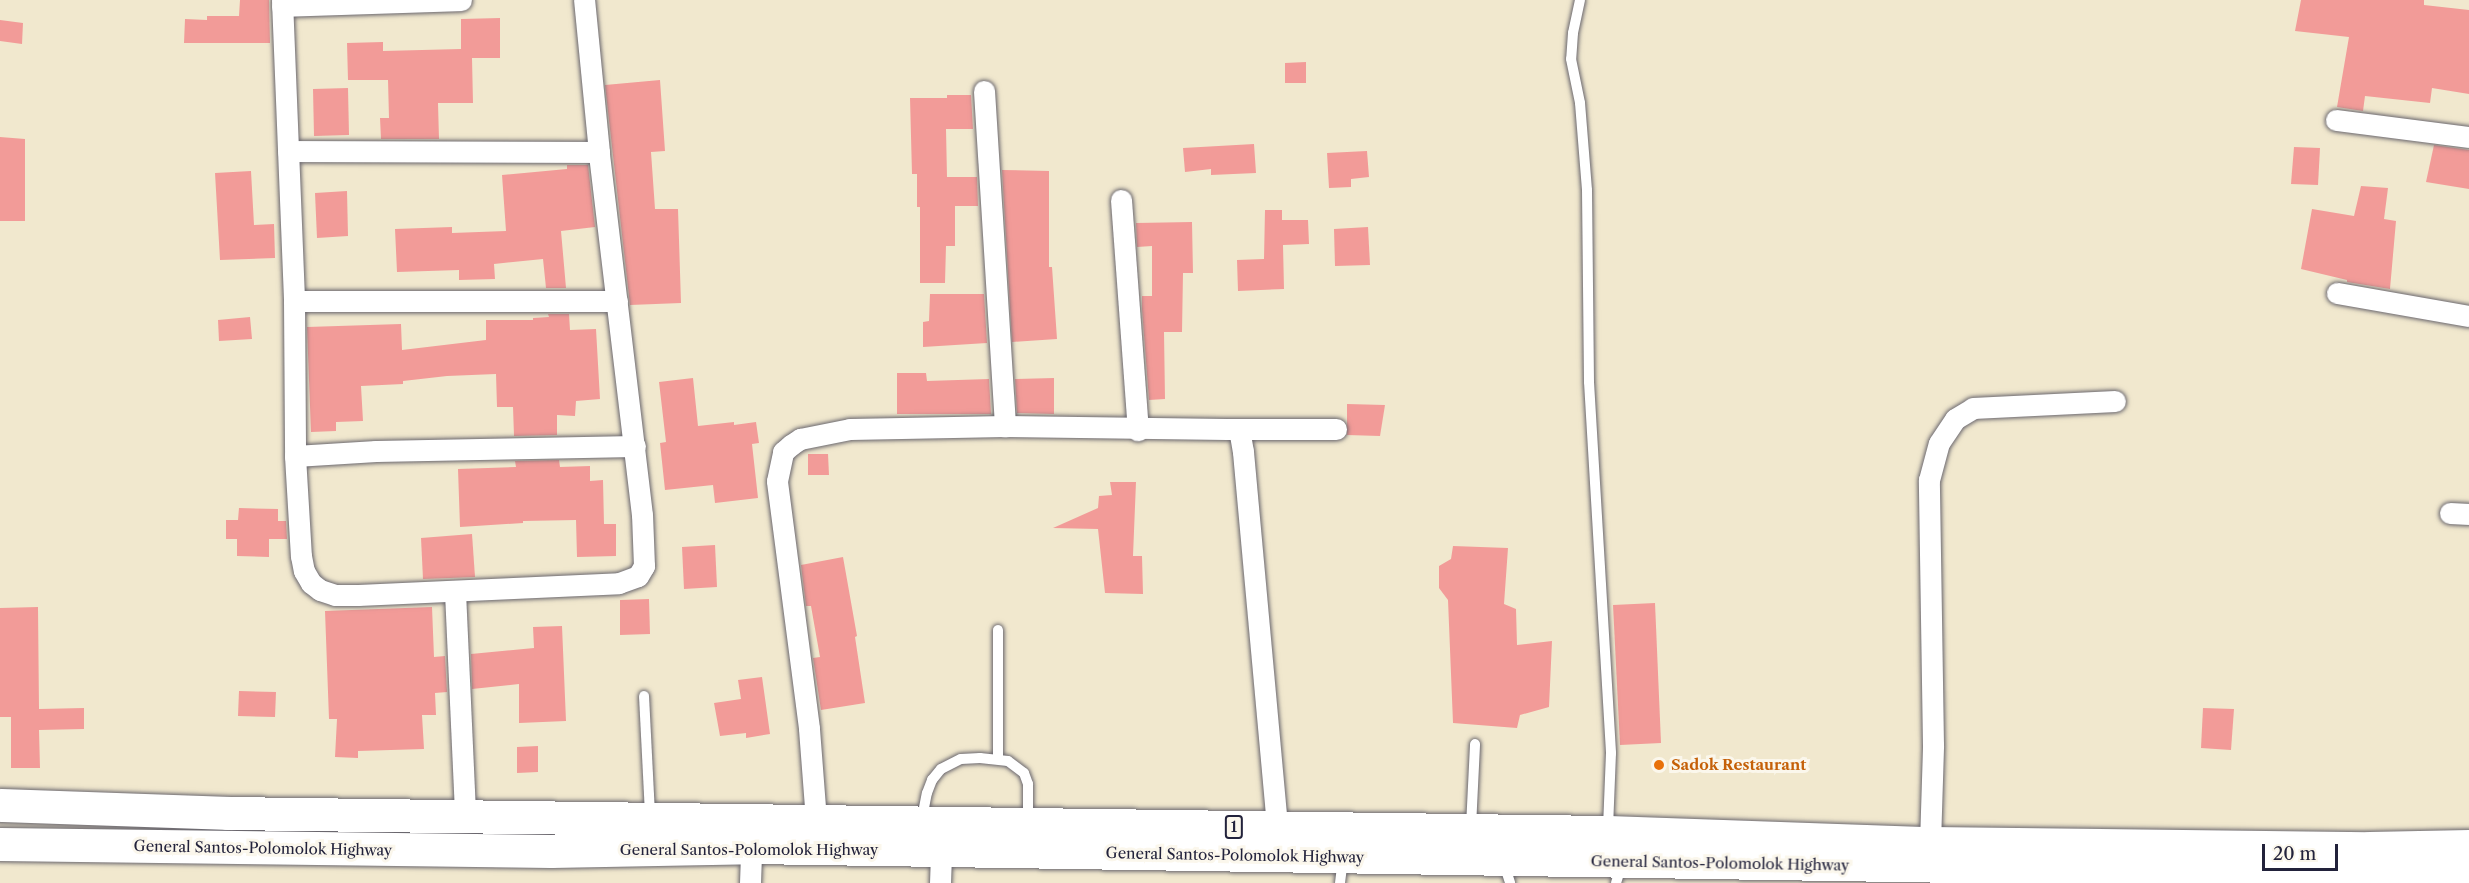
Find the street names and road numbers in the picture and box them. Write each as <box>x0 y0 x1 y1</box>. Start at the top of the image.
road number: 1 <box>1224 816 1244 838</box>
street label: General Santos-Polomolok Highway <box>133 837 393 859</box>
street label: General Santos-Polomolok Highway <box>620 841 878 859</box>
street label: General Santos-Polomolok Highway <box>1105 844 1365 866</box>
street label: General Santos-Polomolok Highway <box>1590 852 1850 874</box>

